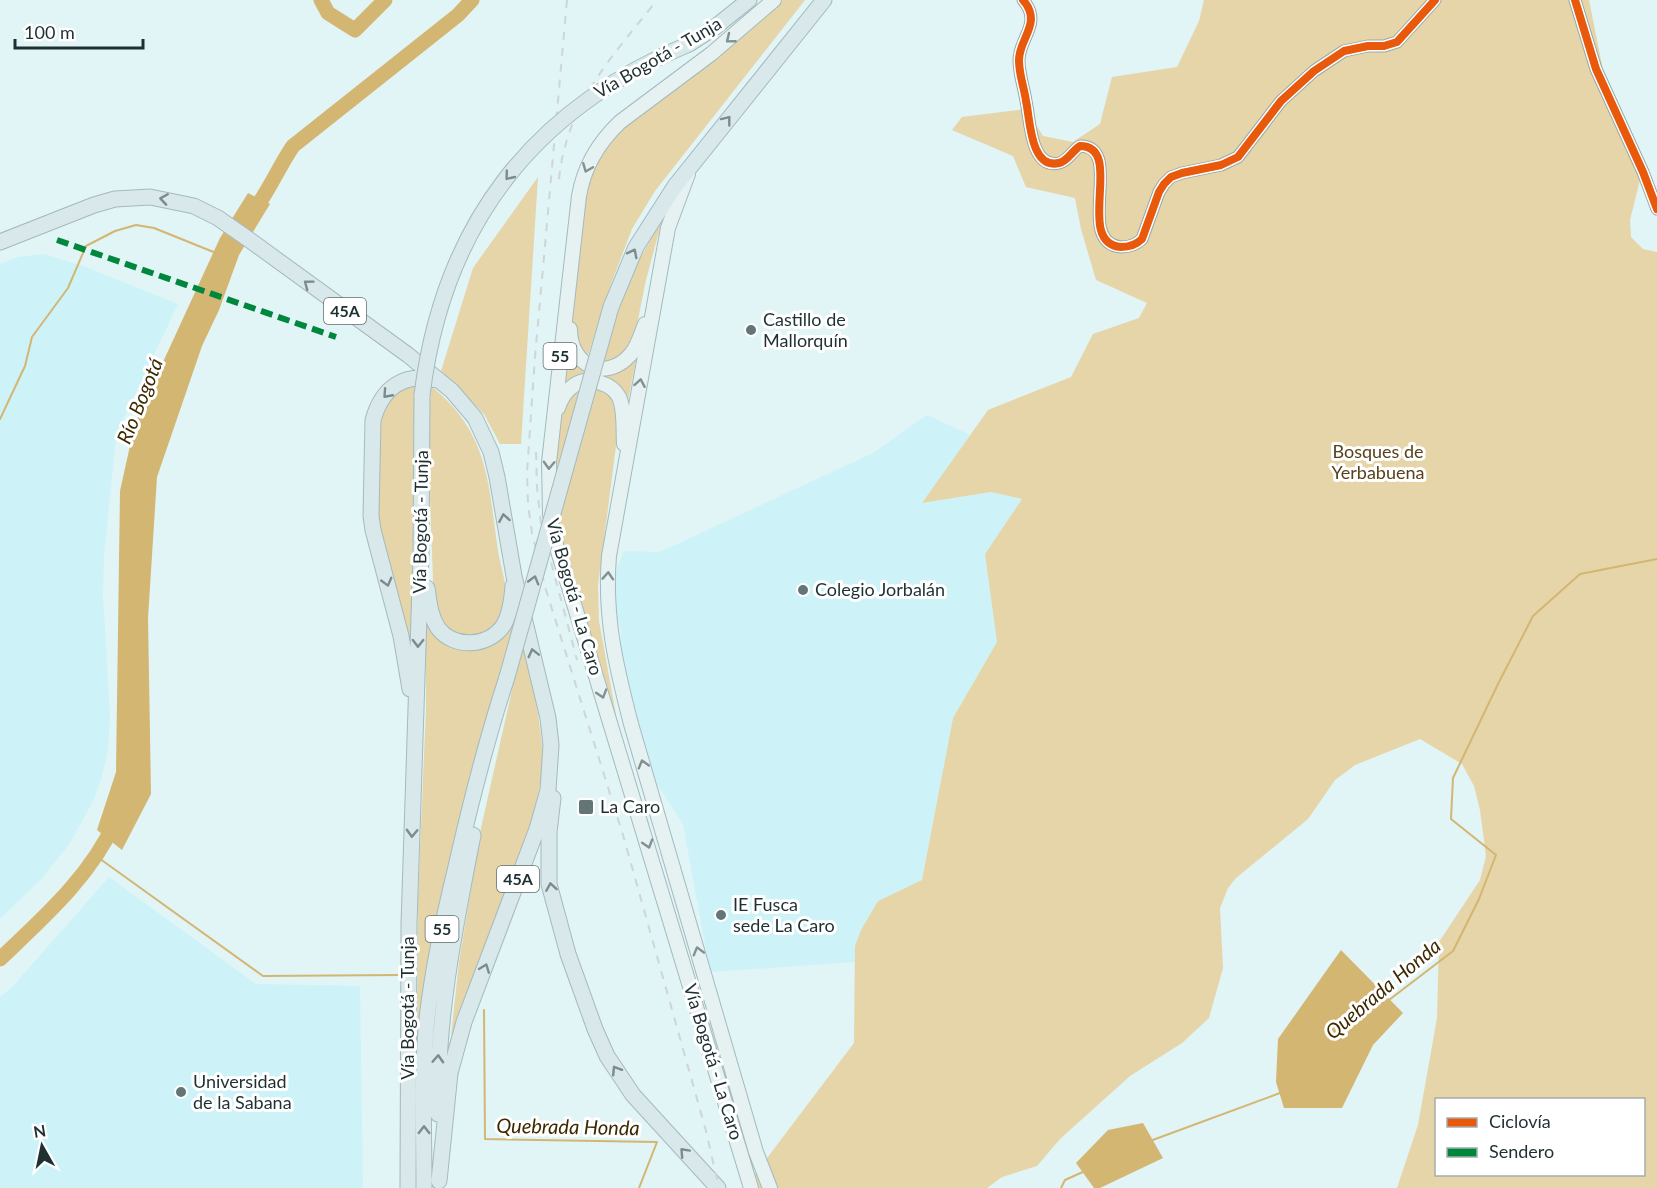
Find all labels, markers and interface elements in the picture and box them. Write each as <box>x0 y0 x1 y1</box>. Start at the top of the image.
scale bar <box>15 12 142 50</box>
street label: Vía Bogotá - Tunja <box>590 12 725 103</box>
text: 100 m <box>24 21 75 43</box>
one-way arrow <box>726 31 737 42</box>
one-way arrow <box>720 116 731 127</box>
one-way arrow <box>582 161 594 172</box>
one-way arrow <box>505 169 516 180</box>
one-way arrow <box>159 193 168 205</box>
one-way arrow <box>626 249 637 260</box>
one-way arrow <box>304 280 315 291</box>
road number: 45A <box>324 298 366 324</box>
place label: Castillo de Mallorquín <box>763 308 848 351</box>
marker: Castillo de Mallorquín <box>744 323 758 337</box>
road number: 55 <box>544 343 576 369</box>
water label: Río Bogotá <box>111 354 167 447</box>
one-way arrow <box>633 379 646 389</box>
one-way arrow <box>383 387 394 397</box>
park label: Bosques de Yerbabuena <box>1332 440 1424 483</box>
street label: Vía Bogotá - Tunja <box>408 450 432 594</box>
one-way arrow <box>543 460 556 469</box>
one-way arrow <box>498 513 510 523</box>
street label: Vía Bogotá - La Caro <box>542 516 608 678</box>
one-way arrow <box>601 571 614 580</box>
one-way arrow <box>527 575 539 586</box>
one-way arrow <box>380 576 392 587</box>
place label: Colegio Jorbalán <box>815 578 945 600</box>
marker: Colegio Jorbalán <box>796 583 810 597</box>
one-way arrow <box>412 638 425 647</box>
one-way arrow <box>528 648 541 658</box>
one-way arrow <box>595 688 607 699</box>
one-way arrow <box>638 759 650 770</box>
place label: La Caro <box>600 795 660 817</box>
marker: La Caro <box>577 798 595 816</box>
one-way arrow <box>405 829 418 838</box>
one-way arrow <box>641 838 653 849</box>
road number: 45A <box>497 866 539 892</box>
one-way arrow <box>545 883 557 892</box>
place label: IE Fusca sede La Caro <box>733 893 835 936</box>
marker: IE Fusca sede La Caro <box>714 908 728 922</box>
road number: 55 <box>426 916 458 942</box>
water label: Quebrada Honda <box>1320 933 1445 1043</box>
street label: Vía Bogotá - Tunja <box>396 936 418 1080</box>
one-way arrow <box>693 947 705 957</box>
one-way arrow <box>477 963 490 973</box>
street label: Vía Bogotá - La Caro <box>680 981 748 1142</box>
one-way arrow <box>432 1055 445 1064</box>
one-way arrow <box>611 1066 623 1076</box>
place label: Universidad de la Sabana <box>193 1070 292 1113</box>
marker: Universidad de la Sabana <box>174 1085 188 1099</box>
legend <box>1435 1098 1645 1176</box>
text: Ciclovía <box>1489 1110 1551 1132</box>
water label: Quebrada Honda <box>496 1113 640 1139</box>
north arrow <box>12 1116 72 1176</box>
text: N <box>32 1120 47 1141</box>
one-way arrow <box>418 1125 430 1134</box>
text: Sendero <box>1489 1140 1554 1162</box>
one-way arrow <box>681 1149 692 1160</box>

